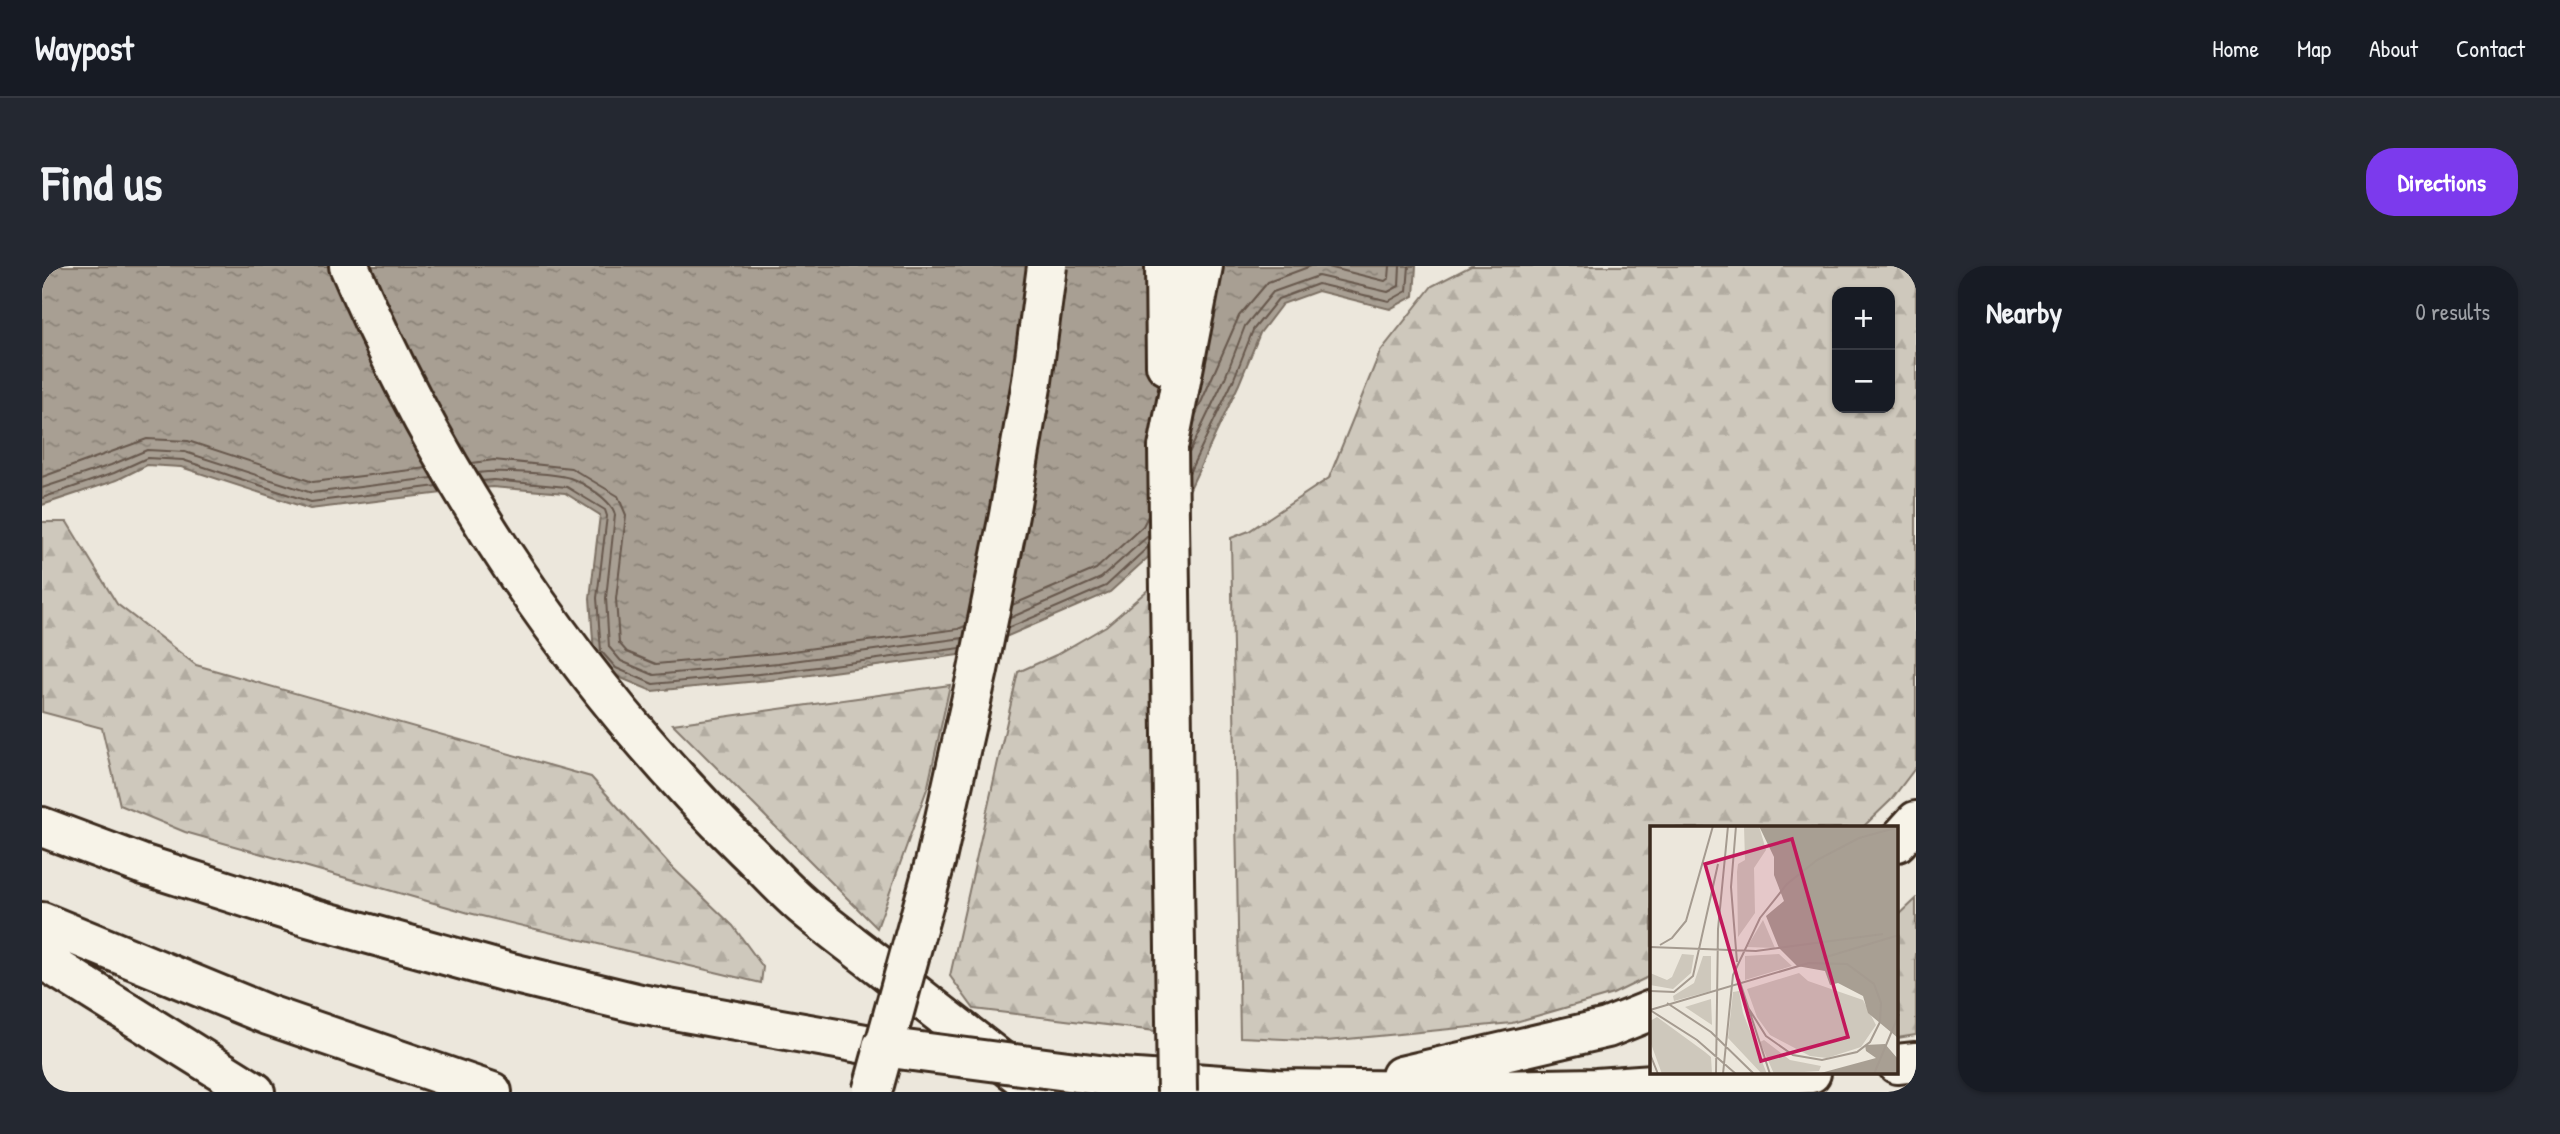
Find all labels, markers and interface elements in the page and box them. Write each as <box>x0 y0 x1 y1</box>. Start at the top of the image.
text: Waypost <box>35 26 134 70</box>
text: Home <box>2212 32 2259 64</box>
text: Map <box>2297 32 2331 64</box>
text: About <box>2369 32 2418 64</box>
text: Contact <box>2456 32 2525 64</box>
button: Directions <box>2366 148 2518 216</box>
text: Find us <box>42 149 162 215</box>
map controls <box>1832 287 1895 413</box>
button: + <box>1832 287 1895 350</box>
text: Nearby <box>1986 292 2062 332</box>
text: 0 results <box>2415 296 2490 327</box>
button: − <box>1832 350 1895 413</box>
inset map <box>1650 826 1898 1074</box>

